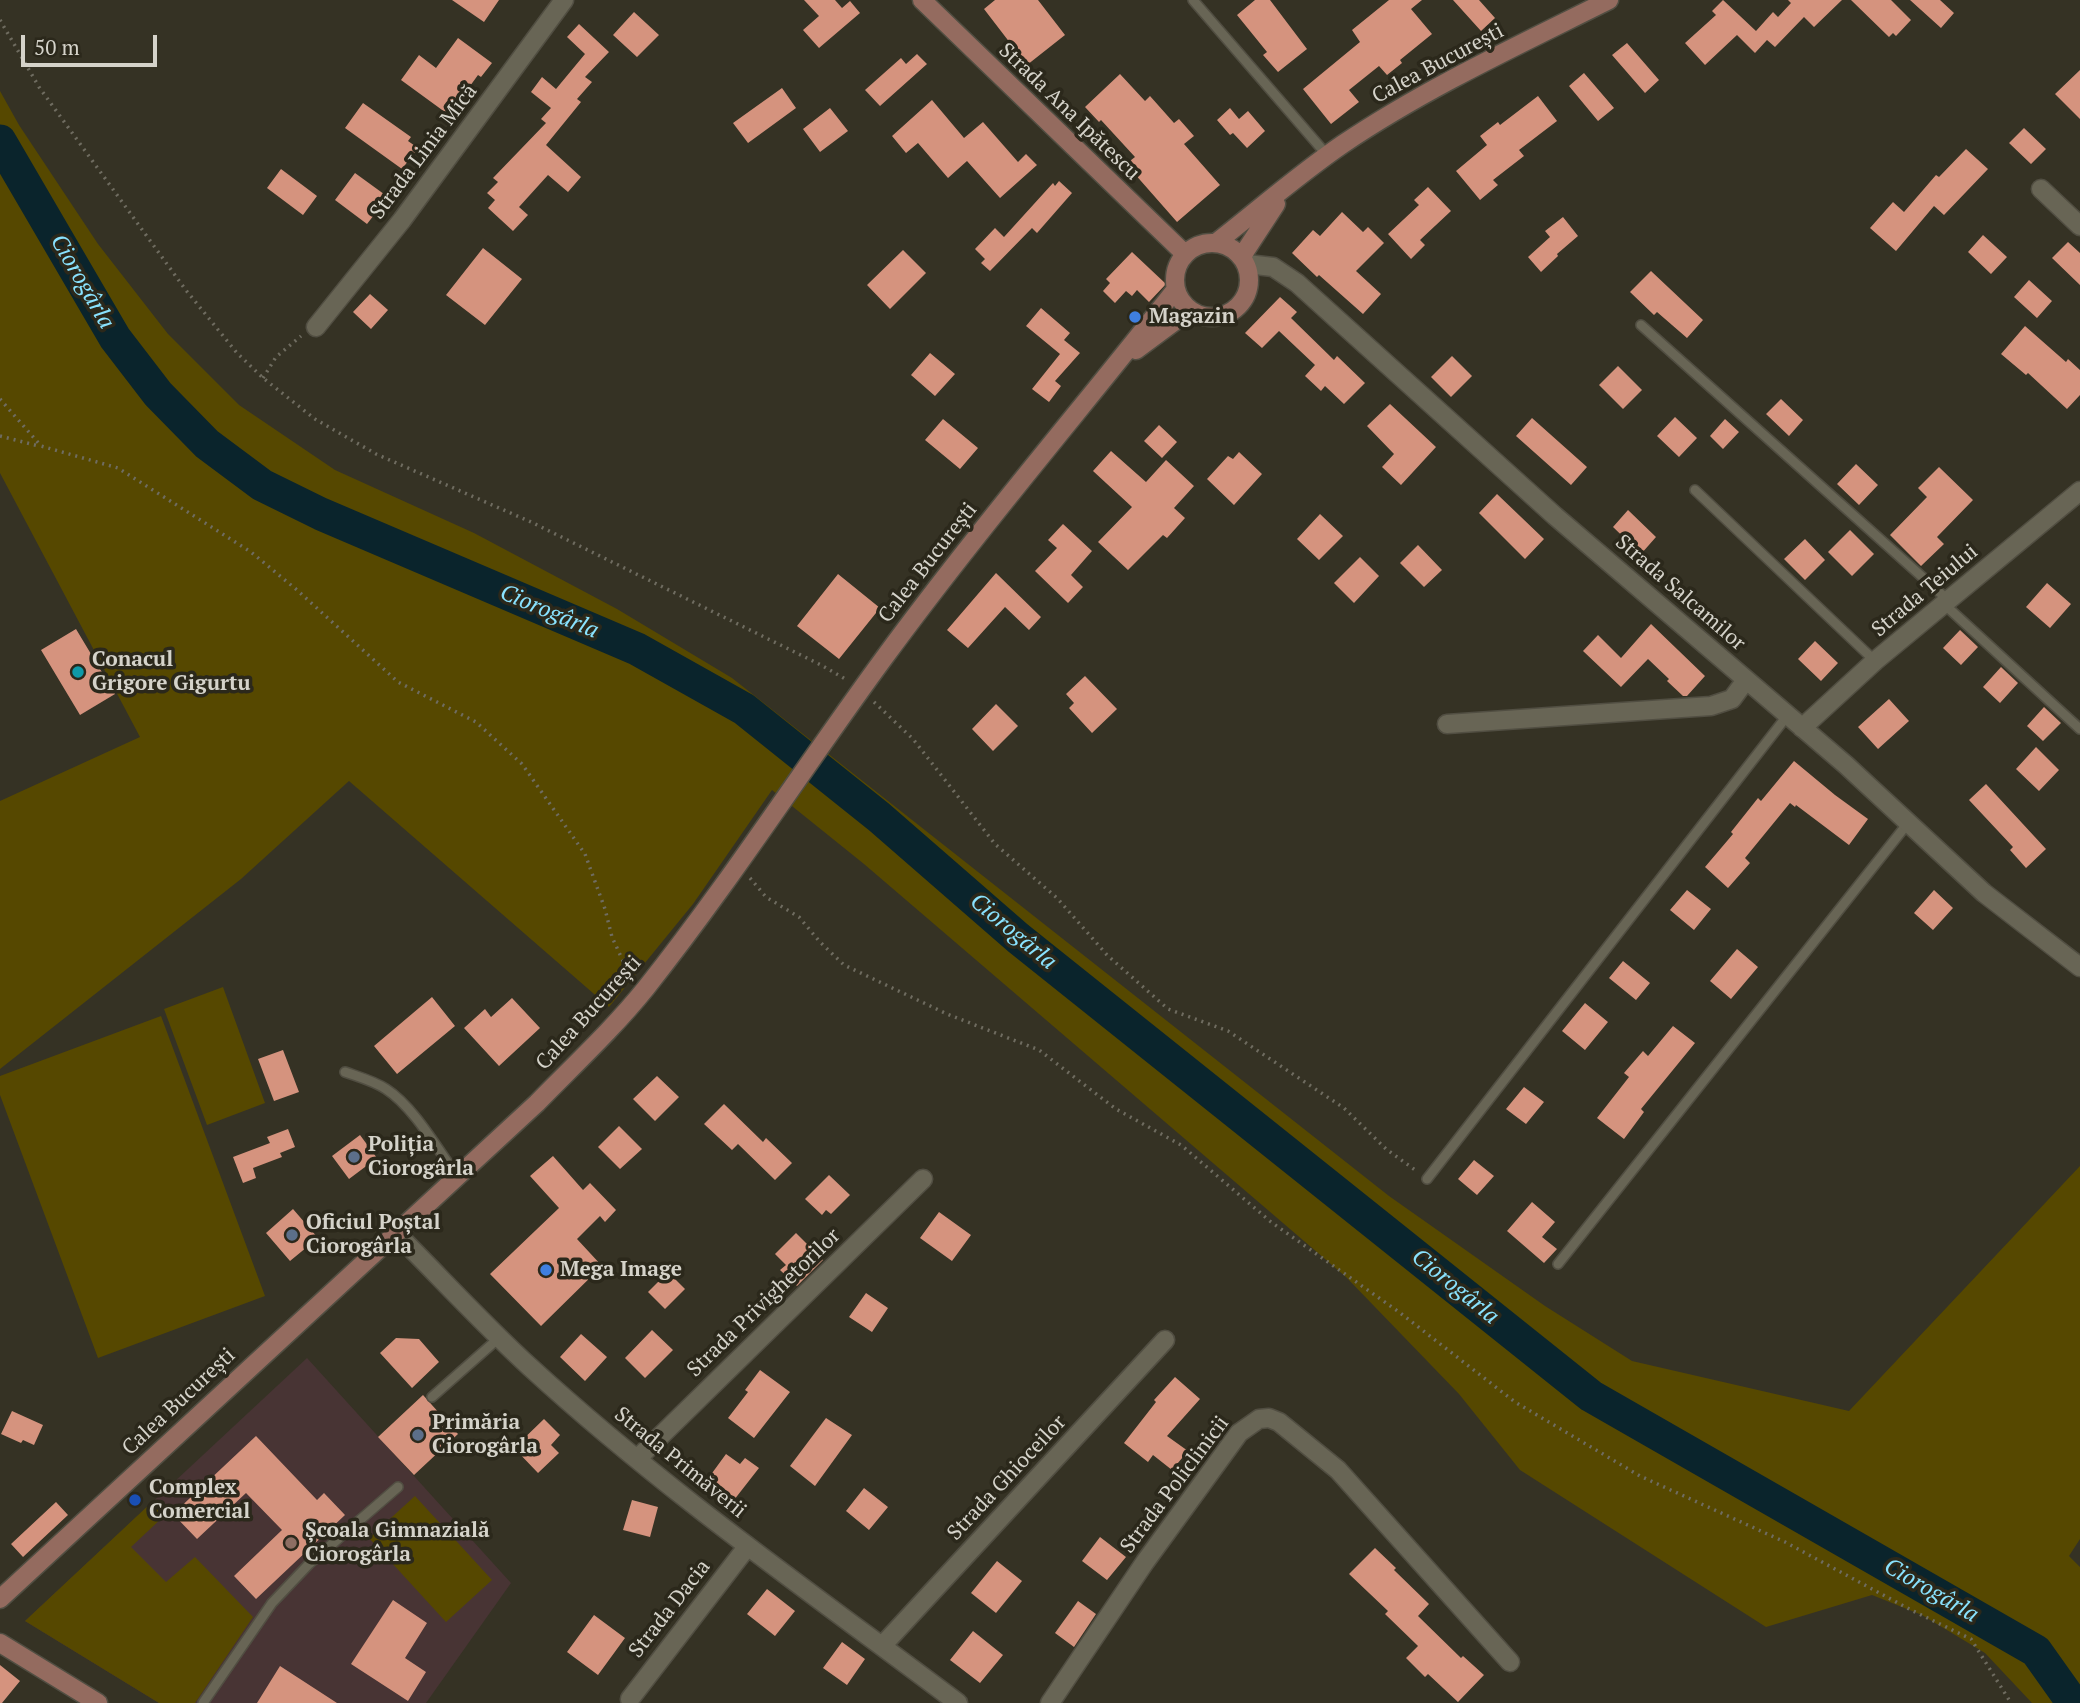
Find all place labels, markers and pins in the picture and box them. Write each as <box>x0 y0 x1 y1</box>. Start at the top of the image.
place label: Magazin <box>1149 304 1235 330</box>
marker: Magazin <box>1127 309 1143 325</box>
place label: Conacul Grigore Gigurtu <box>92 647 250 697</box>
marker: Conacul Grigore Gigurtu <box>70 664 86 680</box>
place label: Poliția Ciorogârla <box>368 1132 474 1182</box>
marker: Poliția Ciorogârla <box>346 1149 362 1165</box>
place label: Oficiul Poștal Ciorogârla <box>306 1210 440 1260</box>
marker: Oficiul Poștal Ciorogârla <box>284 1227 300 1243</box>
place label: Mega Image <box>560 1257 682 1283</box>
marker: Mega Image <box>538 1262 554 1278</box>
place label: Primăria Ciorogârla <box>432 1410 538 1460</box>
marker: Primăria Ciorogârla <box>410 1427 426 1443</box>
place label: Complex Comercial <box>149 1475 250 1525</box>
marker: Complex Comercial <box>127 1492 143 1508</box>
place label: Școala Gimnazială Ciorogârla <box>305 1518 490 1568</box>
marker: Școala Gimnazială Ciorogârla <box>283 1535 299 1551</box>

